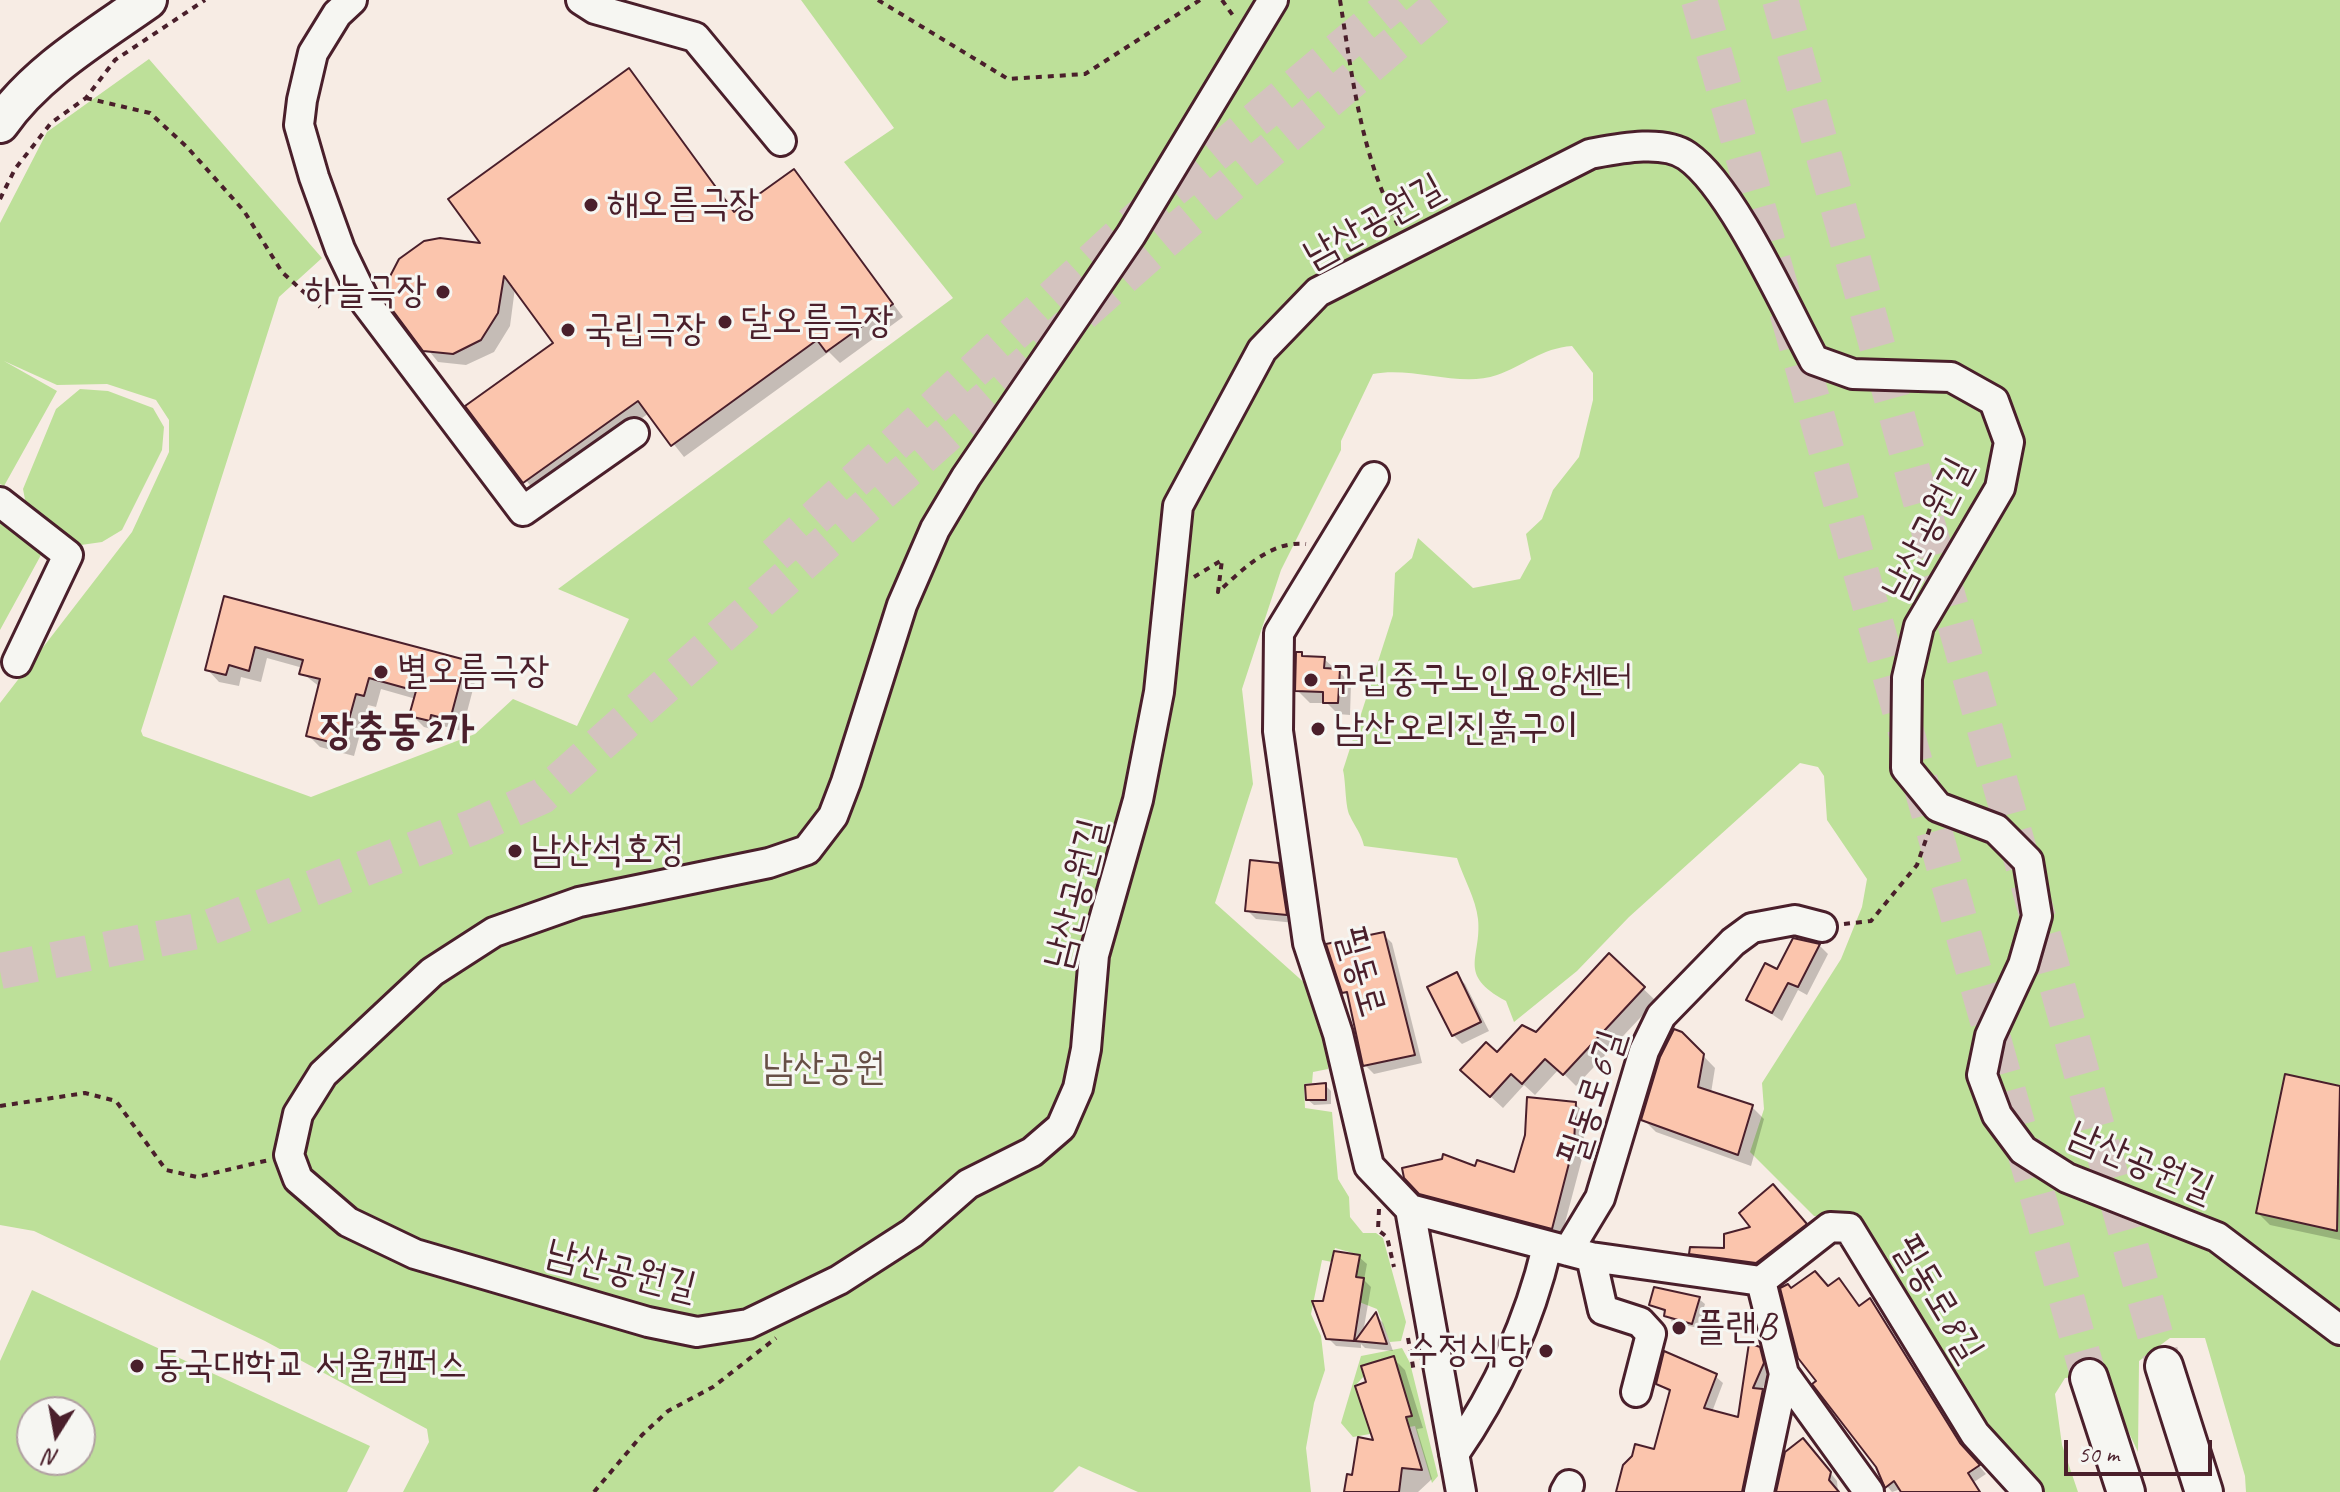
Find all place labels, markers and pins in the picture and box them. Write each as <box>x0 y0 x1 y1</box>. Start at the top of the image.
place label: 해오름극장 <box>607 182 760 228</box>
marker: 해오름극장 <box>582 196 600 214</box>
place label: 하늘극장 <box>305 269 427 315</box>
marker: 하늘극장 <box>434 283 452 301</box>
place label: 달오름극장 <box>741 299 894 345</box>
place label: 국립극장 <box>584 307 706 353</box>
marker: 달오름극장 <box>716 313 734 331</box>
marker: 국립극장 <box>559 321 577 339</box>
place label: 별오름극장 <box>397 649 550 695</box>
place label: 구립중구노인요양센터 <box>1327 657 1633 703</box>
marker: 별오름극장 <box>372 663 390 681</box>
marker: 구립중구노인요양센터 <box>1302 671 1320 689</box>
place label: 남산오리진흙구이 <box>1334 706 1579 752</box>
marker: 남산오리진흙구이 <box>1309 720 1327 738</box>
place label: 남산석호정 <box>531 828 684 874</box>
marker: 남산석호정 <box>506 842 524 860</box>
place label: 플랜B <box>1695 1305 1776 1351</box>
marker: 플랜B <box>1670 1319 1688 1337</box>
place label: 수정식당 <box>1408 1328 1530 1374</box>
marker: 수정식당 <box>1537 1342 1555 1360</box>
place label: 동국대학교 서울캠퍼스 <box>153 1343 468 1389</box>
marker: 동국대학교 서울캠퍼스 <box>128 1357 146 1375</box>

